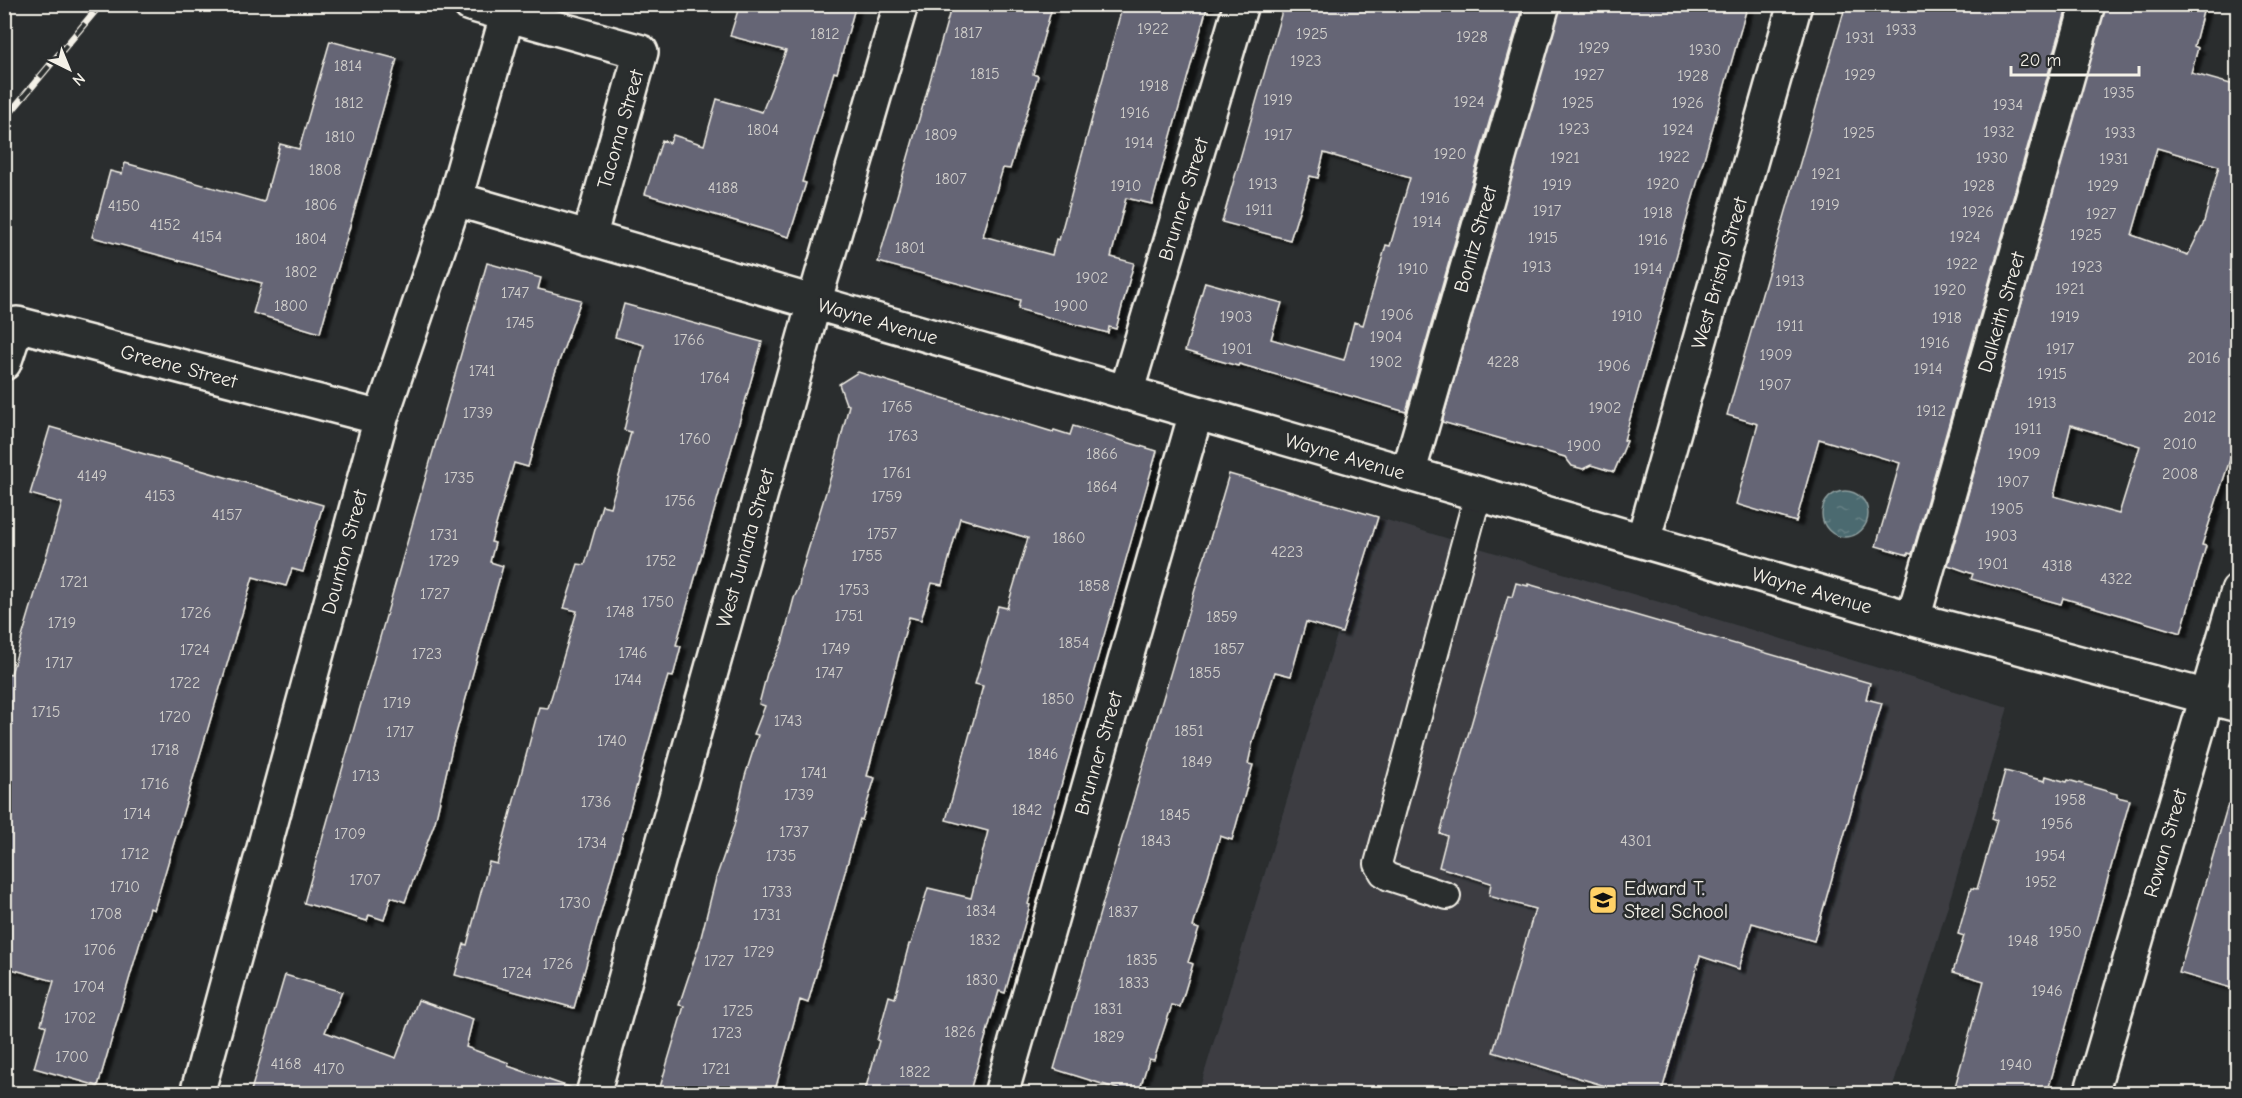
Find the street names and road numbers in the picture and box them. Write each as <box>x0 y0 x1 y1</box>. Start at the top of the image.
street label: Tacoma Street <box>593 66 649 191</box>
street label: Brunner Street <box>1154 134 1213 263</box>
street label: Bonitz Street <box>1449 182 1502 295</box>
street label: West Bristol Street <box>1687 193 1752 352</box>
street label: Dalkeith Street <box>1973 248 2030 375</box>
street label: Wayne Avenue <box>815 293 941 350</box>
street label: Greene Street <box>118 340 241 393</box>
street label: Wayne Avenue <box>1282 428 1408 485</box>
street label: West Juniata Street <box>712 465 780 630</box>
street label: Dounton Street <box>317 486 372 617</box>
street label: Wayne Avenue <box>1749 562 1875 619</box>
street label: Brunner Street <box>1070 688 1127 818</box>
street label: Rowan Street <box>2139 785 2192 900</box>

